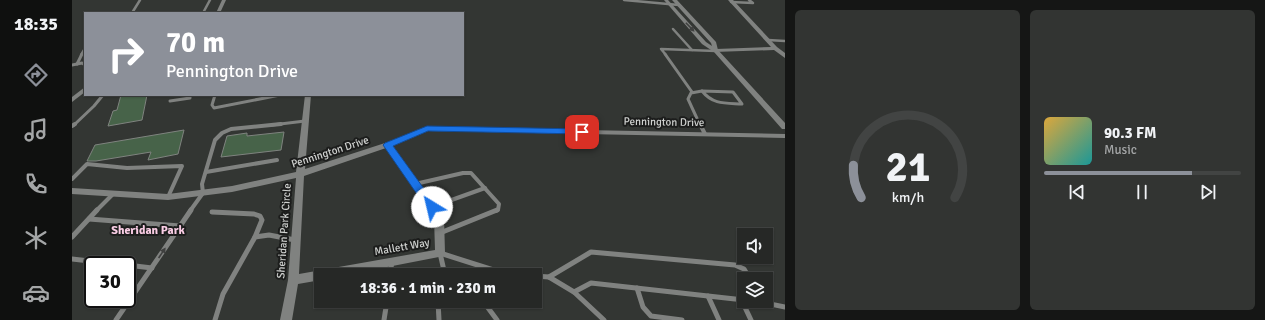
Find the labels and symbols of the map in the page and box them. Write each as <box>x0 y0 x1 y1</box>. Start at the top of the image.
one-way arrow <box>685 22 694 32</box>
pin <box>565 115 599 149</box>
street label: Pennington Drive <box>624 115 704 129</box>
street label: Pennington Drive <box>290 133 370 171</box>
street label: Sheridan Park Circle <box>274 183 294 279</box>
position arrow <box>411 186 453 228</box>
district label: Sheridan Park <box>111 223 186 238</box>
street label: Mallett Way <box>373 236 431 258</box>
one-way arrow <box>158 248 166 259</box>
speed limit sign: 30 <box>84 256 136 308</box>

